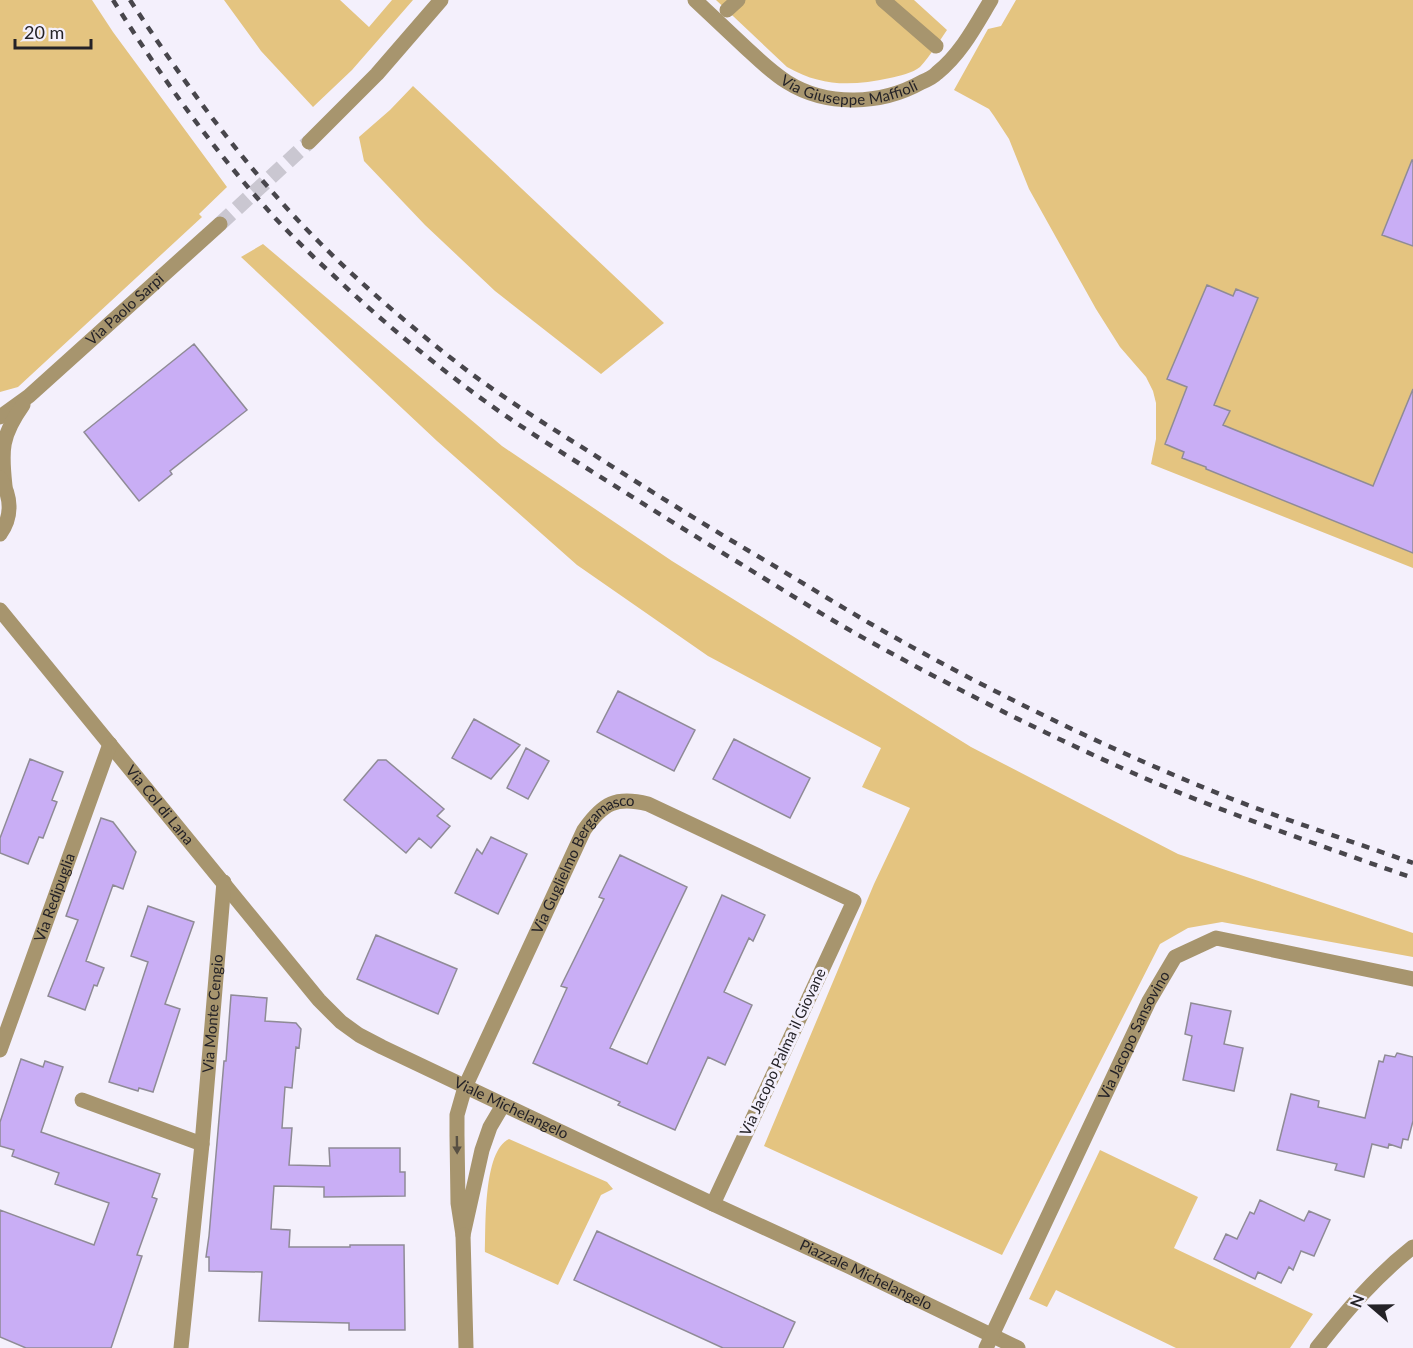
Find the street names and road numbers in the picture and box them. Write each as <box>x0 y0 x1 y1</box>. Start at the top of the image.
street label: Via Giuseppe Maffioli <box>778 70 920 108</box>
street label: Via Paolo Sarpi <box>82 269 167 349</box>
street label: Via Col di Lana <box>122 761 198 848</box>
street label: Via Guglielmo Bergamasco <box>527 791 635 936</box>
street label: Via Redipuglia <box>30 850 78 944</box>
street label: Via Monte Cengio <box>198 954 226 1073</box>
street label: Via Jacopo Palma il Giovane <box>735 965 829 1138</box>
street label: Via Jacopo Sansovino <box>1094 967 1173 1102</box>
street label: Viale Michelangelo <box>451 1073 572 1142</box>
street label: Piazzale Michelangelo <box>797 1235 935 1313</box>

